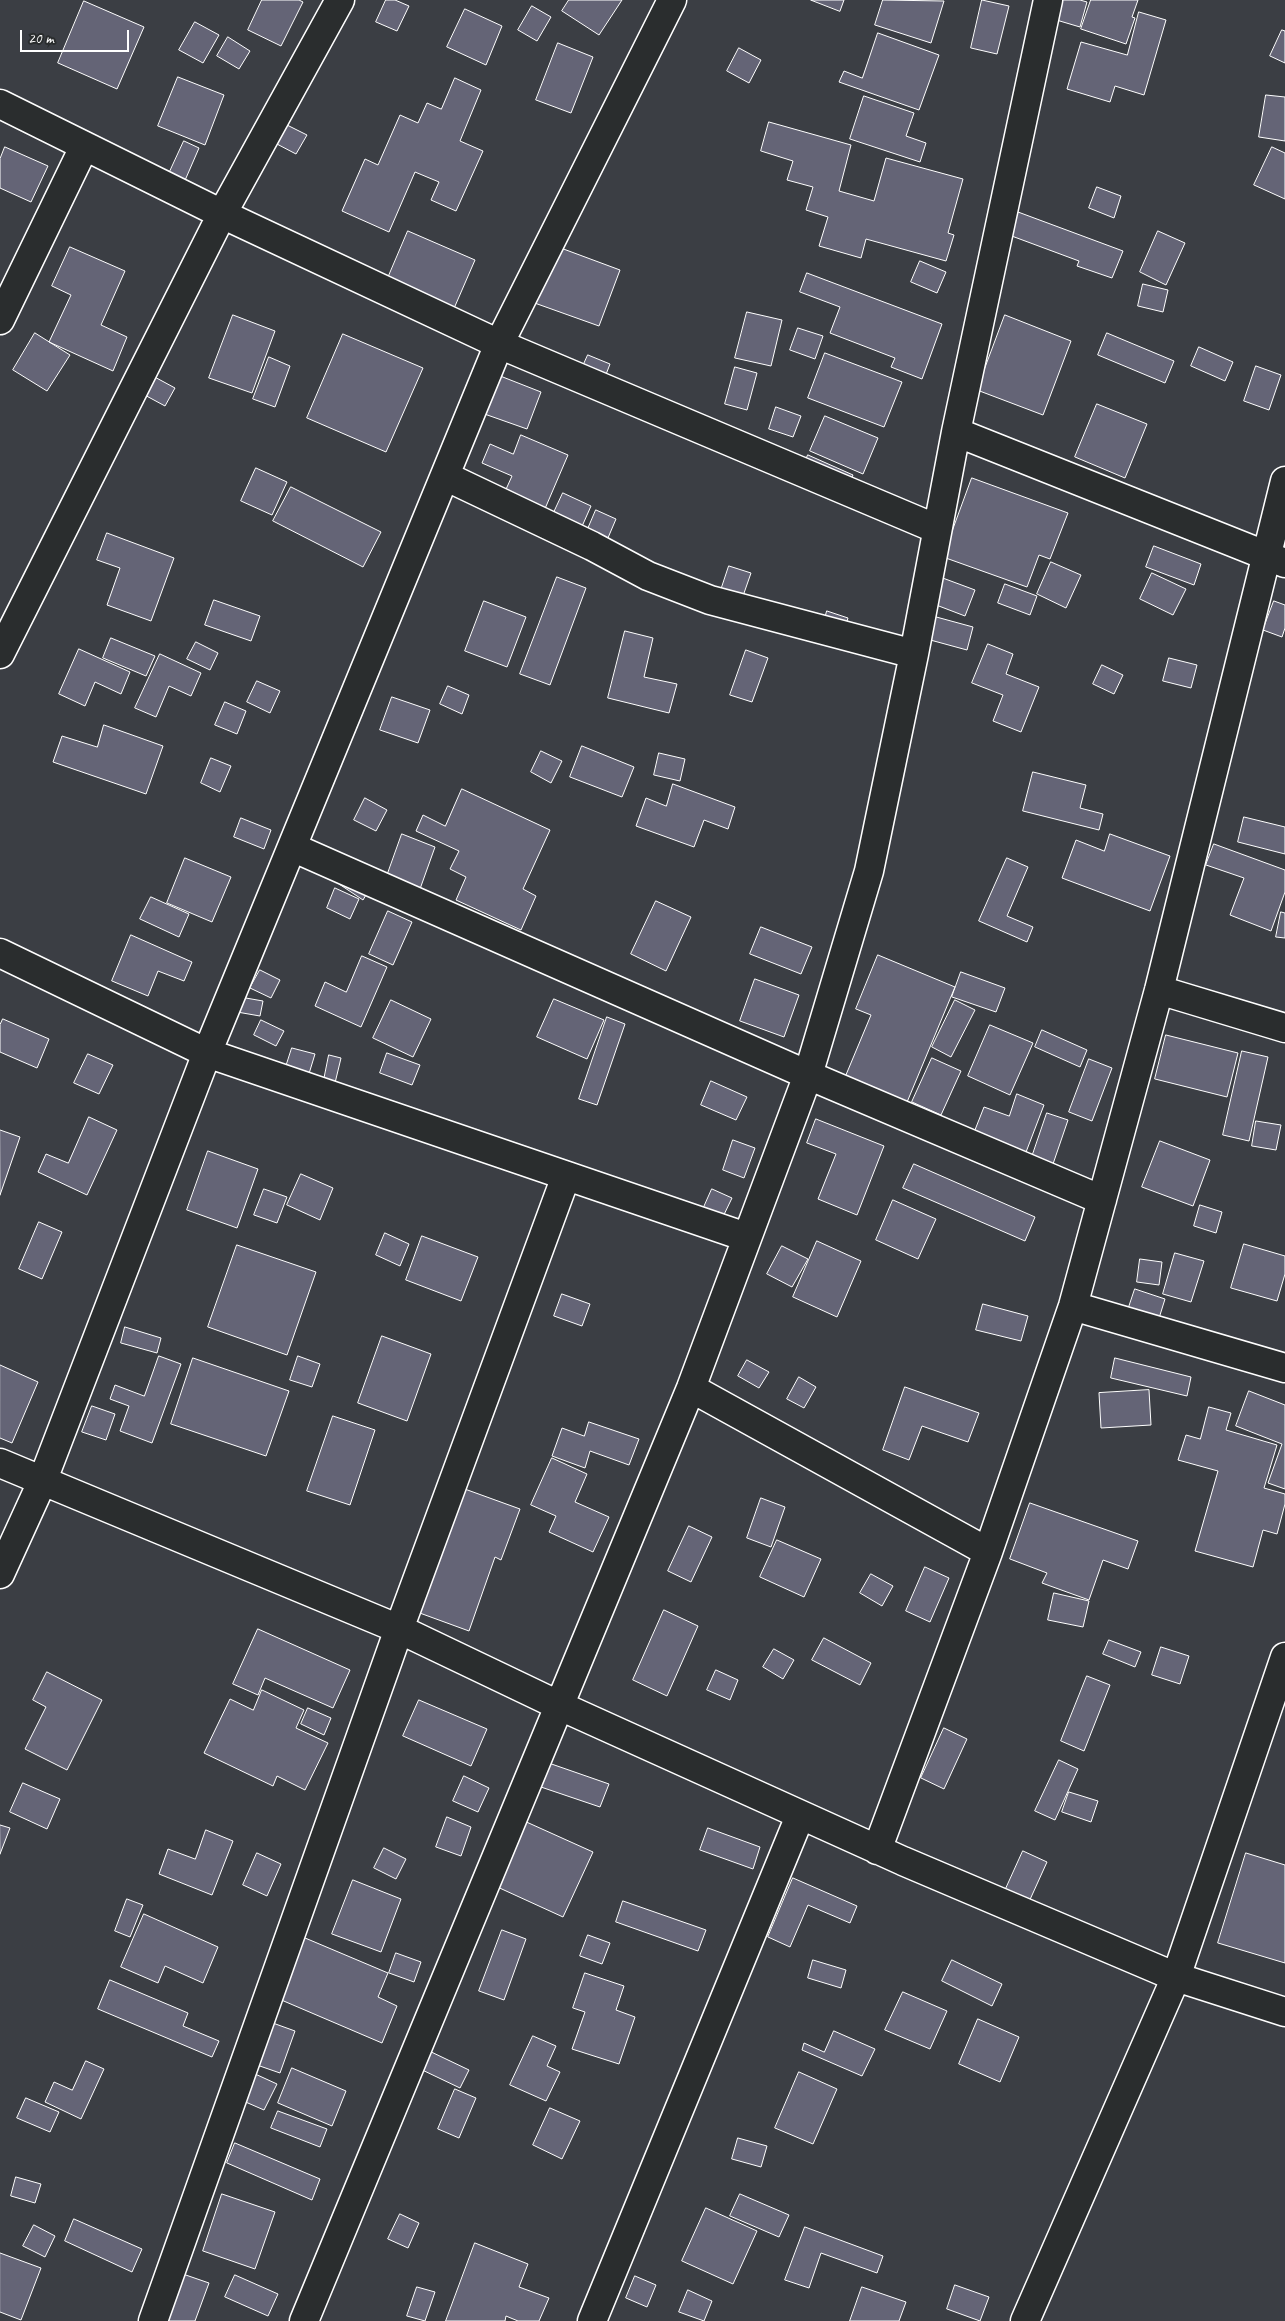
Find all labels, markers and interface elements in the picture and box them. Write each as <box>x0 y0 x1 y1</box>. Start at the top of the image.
scale bar <box>22 20 131 52</box>
text: 20 m <box>28 29 54 48</box>

